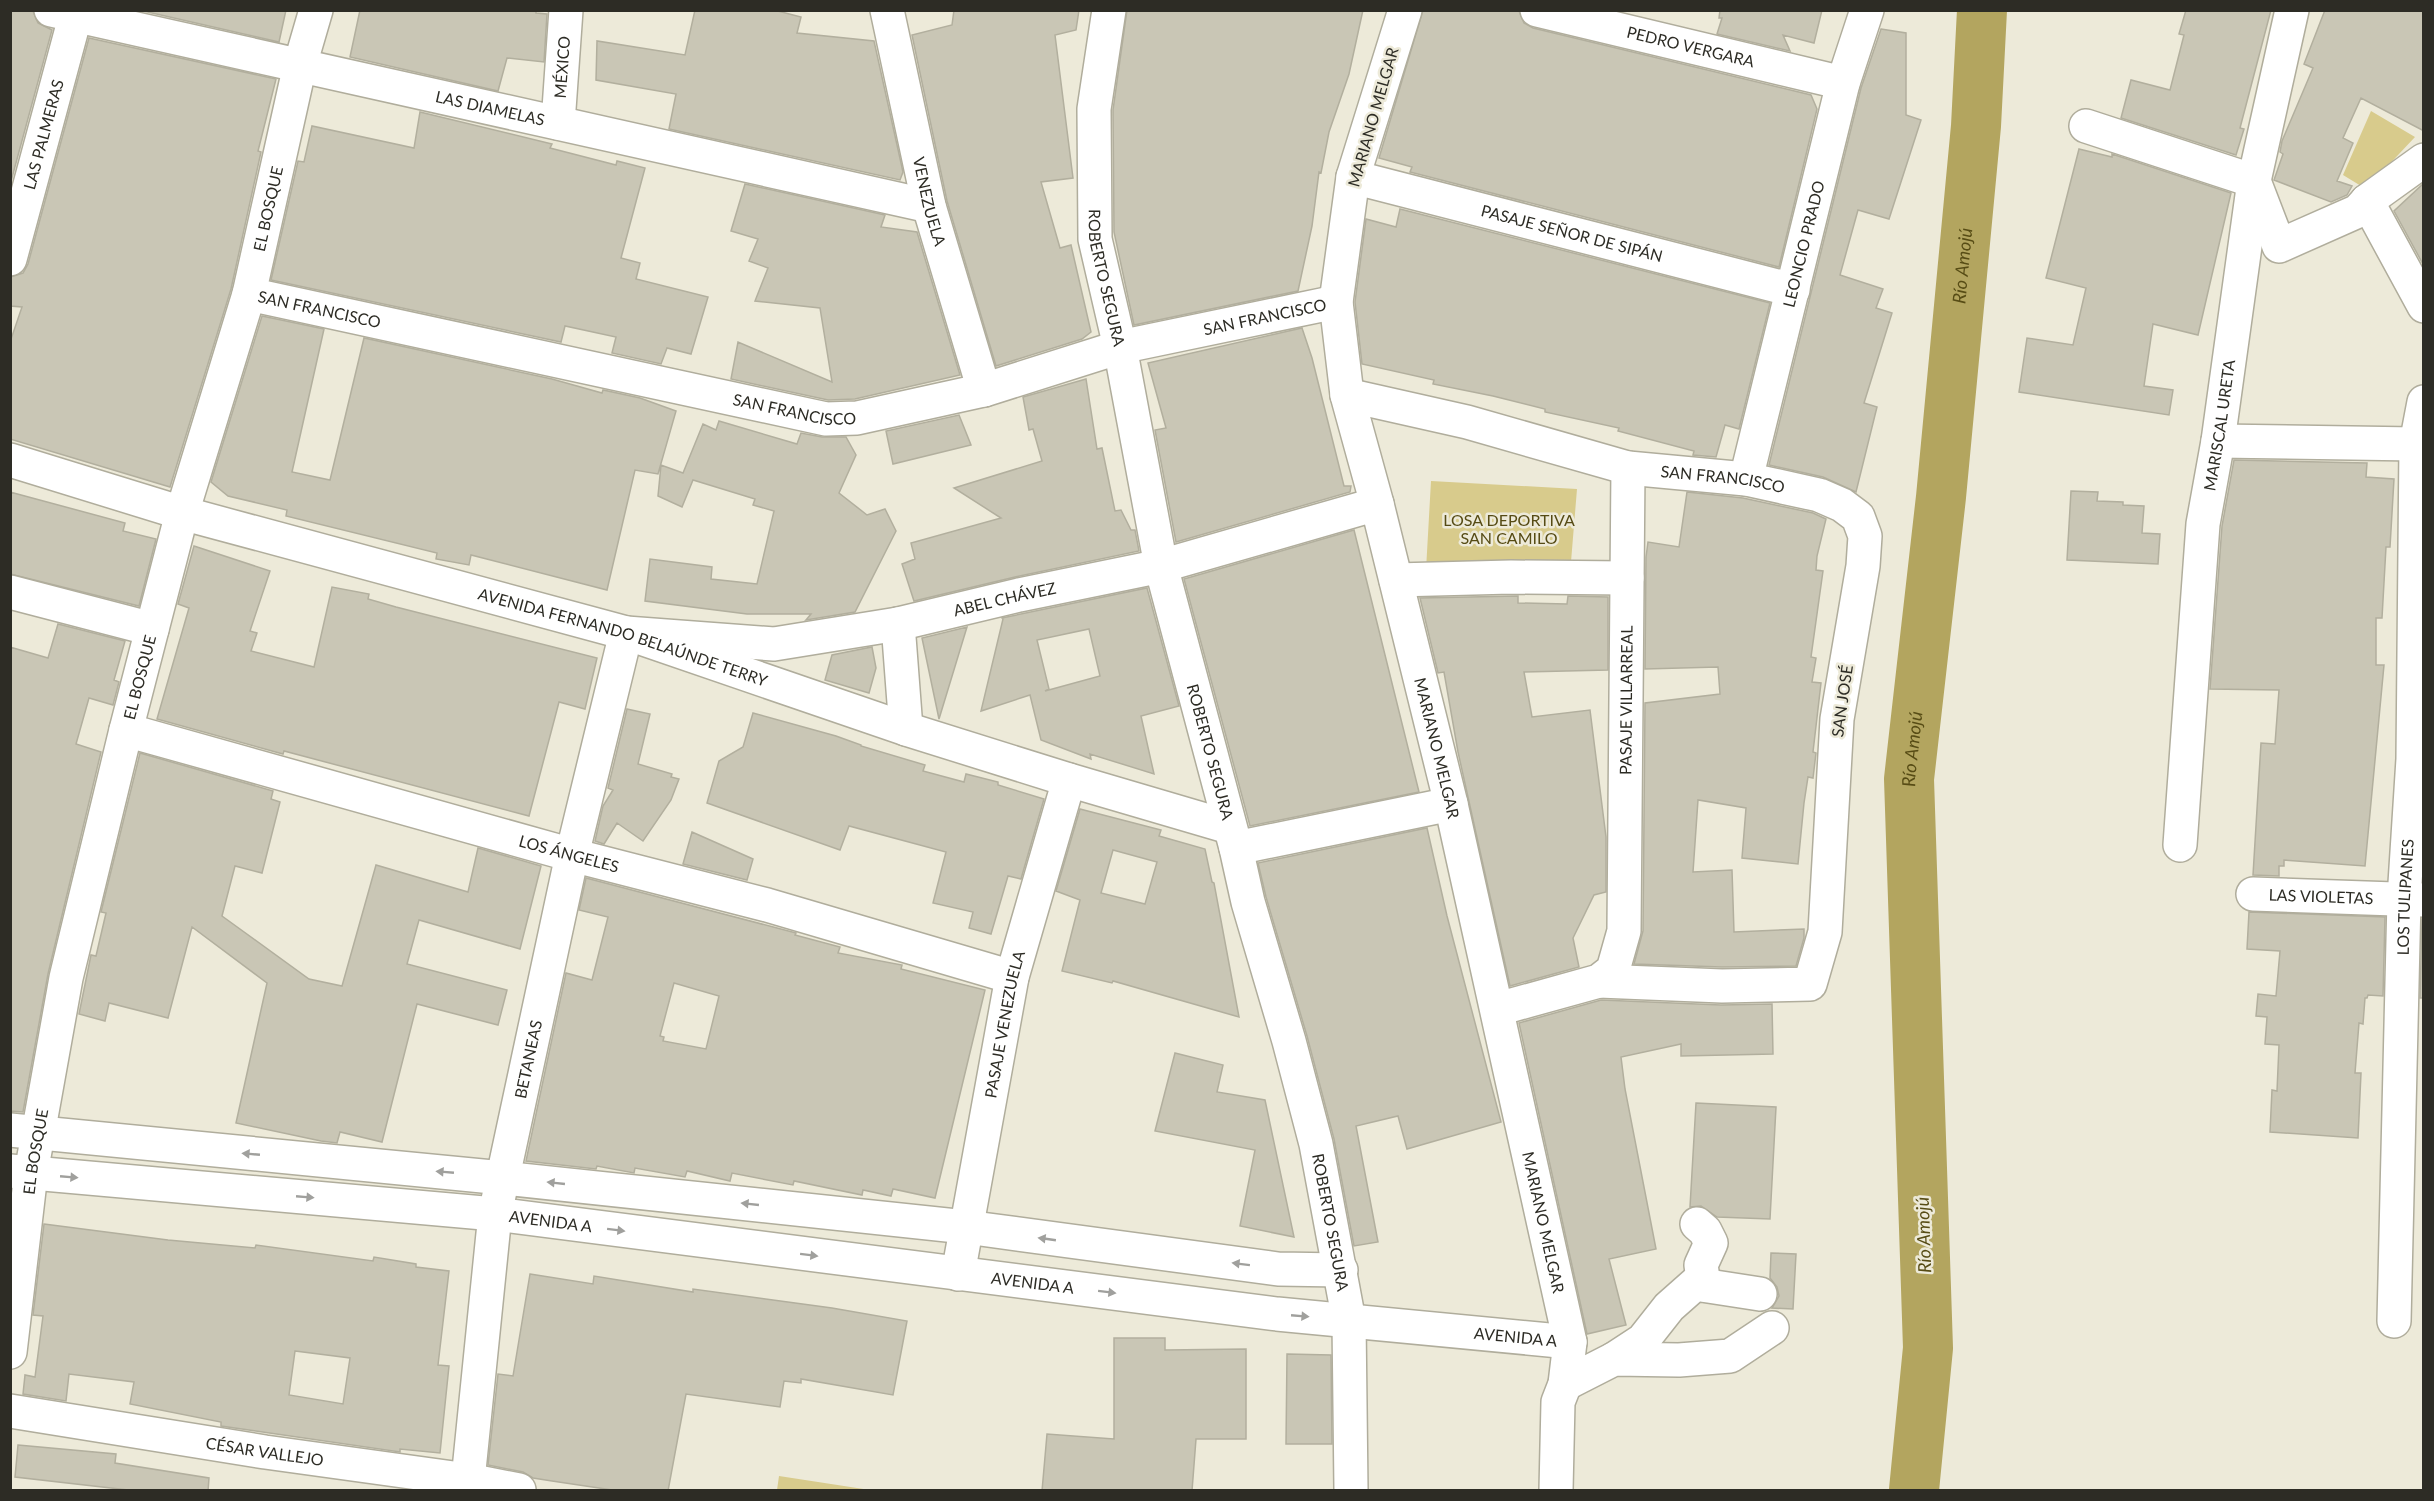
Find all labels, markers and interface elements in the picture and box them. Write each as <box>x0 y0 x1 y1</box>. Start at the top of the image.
street label: PEDRO VERGARA <box>1625 22 1757 71</box>
street label: MÉXICO <box>550 35 573 99</box>
street label: MARIANO MELGAR <box>1343 45 1402 189</box>
street label: LAS PALMERAS <box>19 77 67 192</box>
street label: LAS DIAMELAS <box>434 86 547 129</box>
street label: VENEZUELA <box>910 155 950 248</box>
street label: EL BOSQUE <box>249 164 286 253</box>
street label: LEONCIO PRADO <box>1778 178 1828 309</box>
street label: PASAJE SEÑOR DE SIPÁN <box>1479 200 1665 265</box>
street label: ROBERTO SEGURA <box>1086 209 1130 348</box>
water label: Río Amojú <box>1947 227 1976 305</box>
street label: SAN FRANCISCO <box>256 286 383 331</box>
street label: SAN FRANCISCO <box>1202 294 1328 338</box>
street label: MARISCAL URETA <box>2199 358 2238 492</box>
street label: SAN FRANCISCO <box>731 389 857 428</box>
street label: SAN FRANCISCO <box>1660 461 1787 496</box>
park label: LOSA DEPORTIVA SAN CAMILO <box>1443 510 1575 547</box>
street label: ABEL CHÁVEZ <box>951 578 1058 619</box>
street label: AVENIDA FERNANDO BELAÚNDE TERRY <box>476 584 770 690</box>
street label: PASAJE VILLARREAL <box>1615 625 1636 775</box>
street label: EL BOSQUE <box>119 633 159 722</box>
street label: SAN JOSÉ <box>1827 664 1856 738</box>
street label: MARIANO MELGAR <box>1411 675 1464 820</box>
street label: ROBERTO SEGURA <box>1184 682 1238 822</box>
water label: Río Amojú <box>1897 710 1927 787</box>
street label: LOS ÁNGELES <box>517 831 621 876</box>
street label: LOS TULIPANES <box>2393 838 2417 956</box>
street label: LAS VIOLETAS <box>2268 885 2374 907</box>
street label: PASAJE VENEZUELA <box>980 948 1028 1099</box>
street label: BETANEAS <box>510 1018 545 1100</box>
street label: EL BOSQUE <box>19 1107 51 1196</box>
one-way arrow <box>242 1149 261 1159</box>
street label: MARIANO MELGAR <box>1519 1149 1569 1295</box>
street label: ROBERTO SEGURA <box>1309 1152 1353 1293</box>
one-way arrow <box>436 1167 455 1177</box>
one-way arrow <box>59 1172 78 1181</box>
one-way arrow <box>546 1179 565 1188</box>
one-way arrow <box>295 1193 314 1202</box>
water label: Río Amojú <box>1911 1197 1935 1273</box>
one-way arrow <box>740 1199 759 1209</box>
street label: AVENIDA A <box>508 1206 593 1235</box>
one-way arrow <box>606 1225 625 1235</box>
one-way arrow <box>1038 1234 1057 1243</box>
one-way arrow <box>800 1250 819 1259</box>
one-way arrow <box>1231 1259 1250 1269</box>
street label: AVENIDA A <box>990 1268 1075 1297</box>
one-way arrow <box>1097 1287 1116 1297</box>
one-way arrow <box>1291 1311 1310 1321</box>
street label: AVENIDA A <box>1473 1323 1558 1350</box>
street label: CÉSAR VALLEJO <box>205 1433 325 1469</box>

